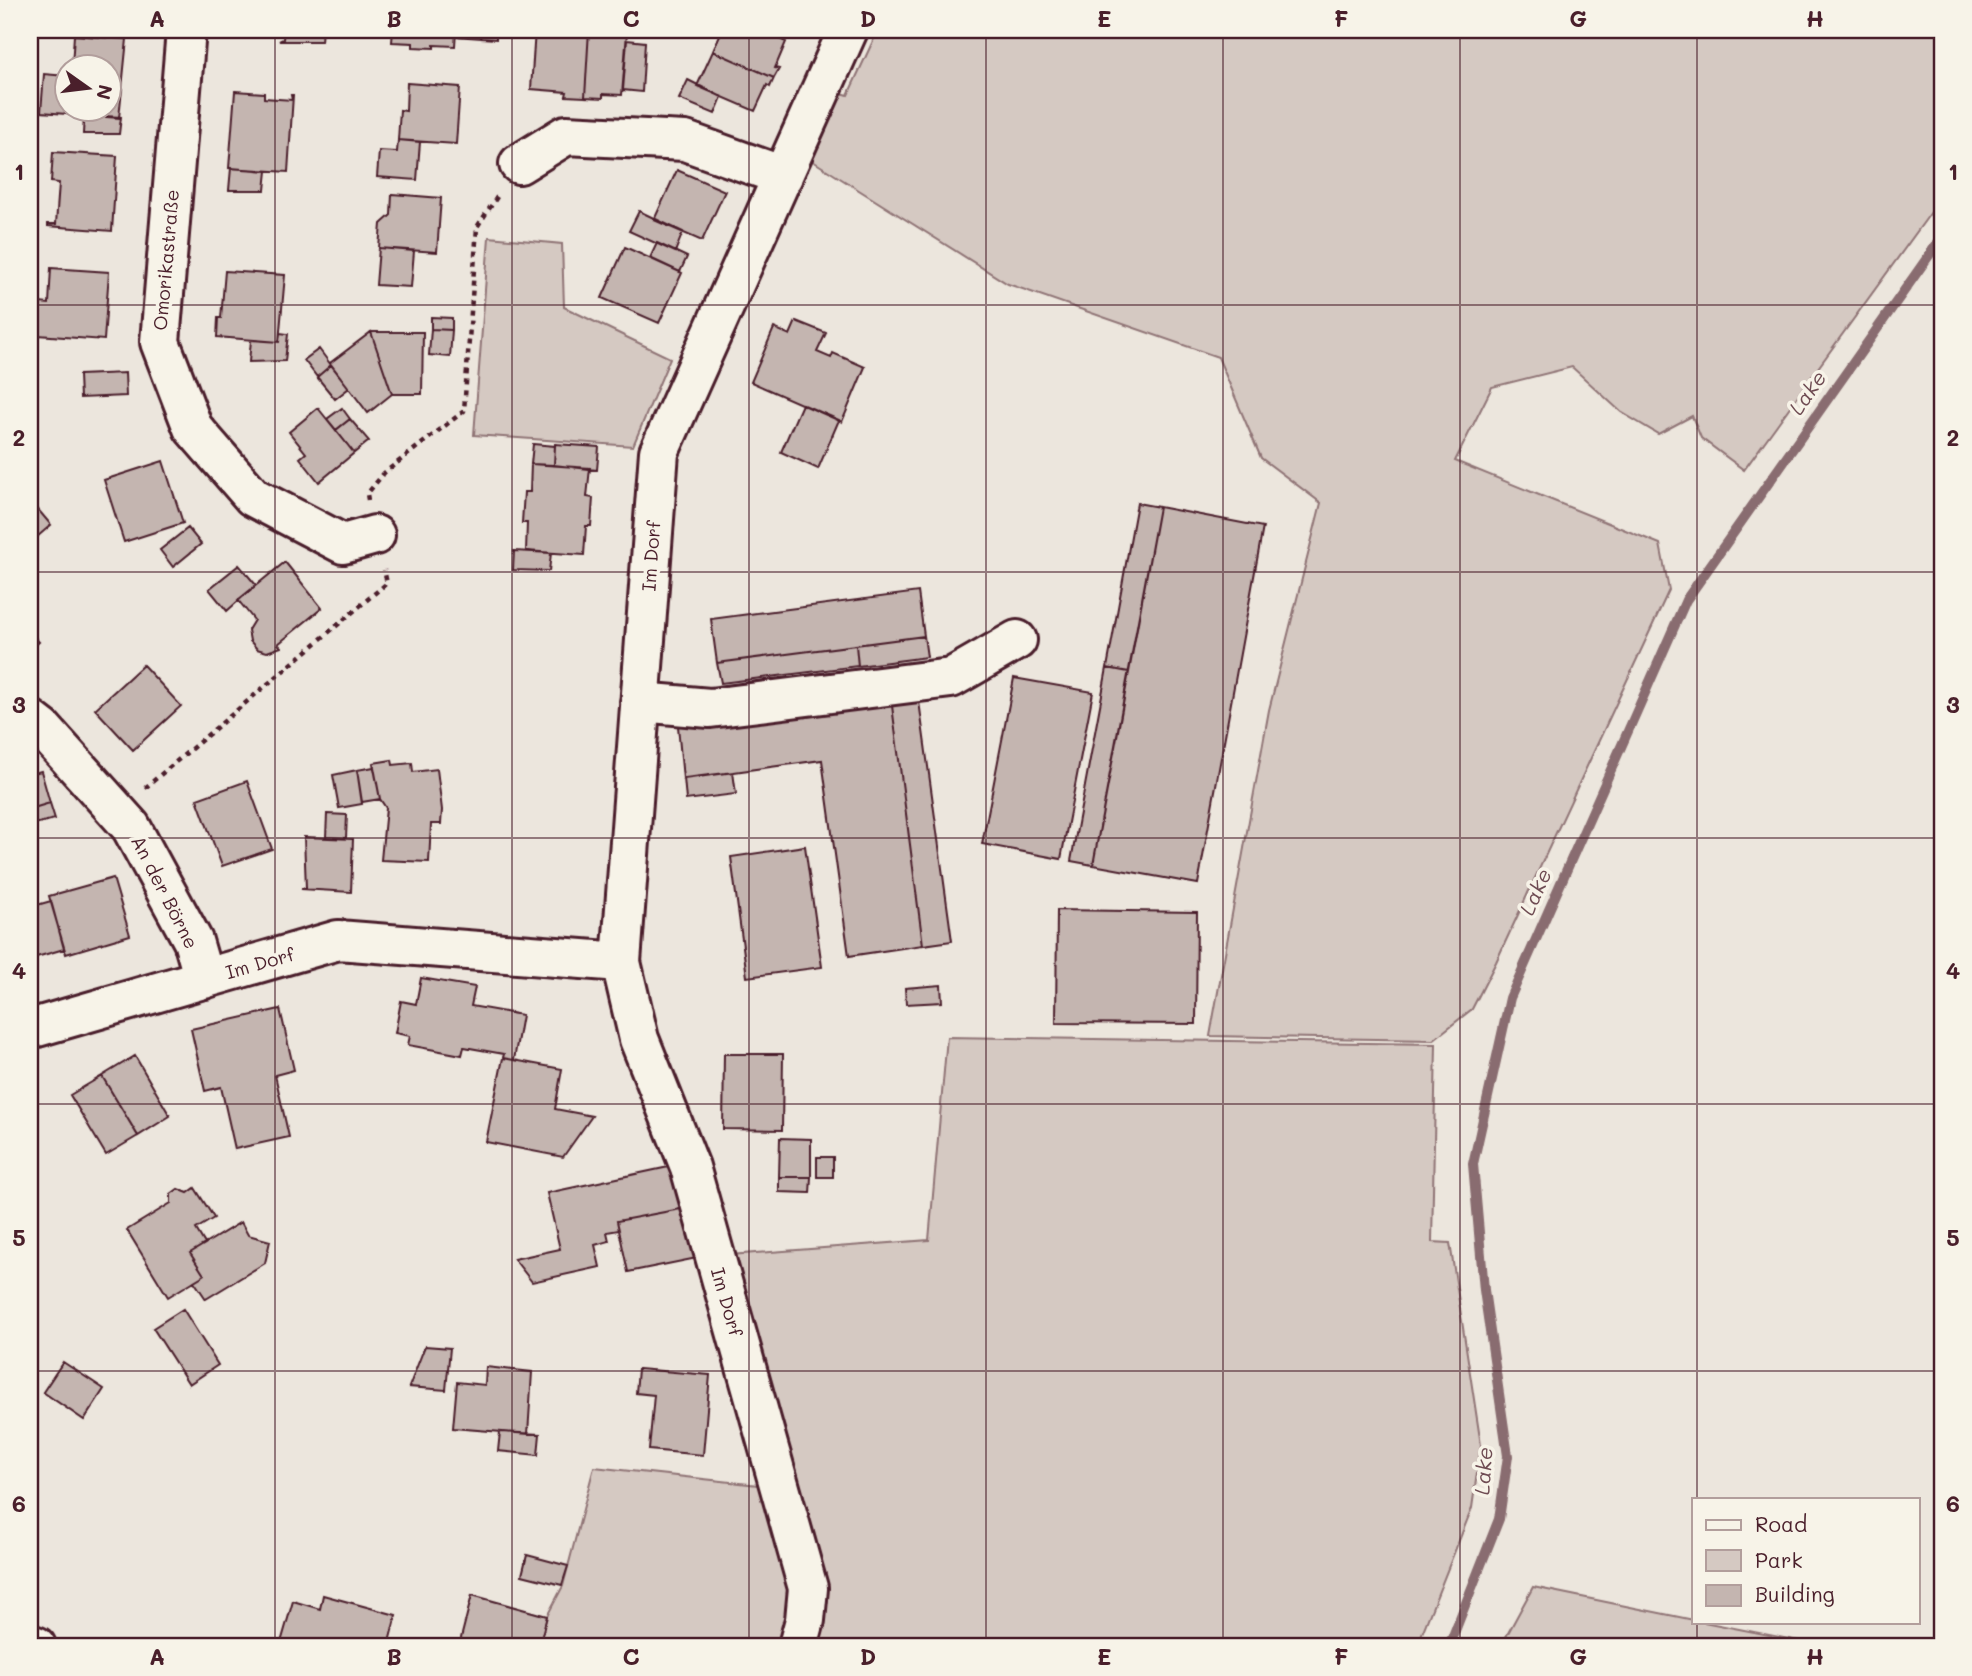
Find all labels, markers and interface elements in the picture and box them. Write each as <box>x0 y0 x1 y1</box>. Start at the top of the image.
text: A <box>149 3 165 33</box>
text: B <box>386 3 402 33</box>
text: C <box>622 3 640 33</box>
text: D <box>860 3 876 33</box>
text: E <box>1097 3 1111 33</box>
text: F <box>1334 3 1348 33</box>
text: G <box>1569 3 1587 33</box>
text: H <box>1806 3 1824 33</box>
north arrow <box>52 52 122 122</box>
text: N <box>91 82 119 102</box>
text: 1 <box>14 156 24 186</box>
text: 1 <box>1948 156 1958 186</box>
street label: Omorikastraße <box>147 188 184 332</box>
water label: Lake <box>1782 365 1832 420</box>
text: 2 <box>13 422 25 452</box>
text: 2 <box>1947 422 1959 452</box>
street label: Im Dorf <box>636 519 665 592</box>
text: 3 <box>12 689 26 719</box>
text: 3 <box>1946 689 1960 719</box>
street label: An der Börne <box>126 831 205 953</box>
water label: Lake <box>1512 864 1557 919</box>
street label: Im Dorf <box>222 941 298 984</box>
text: 4 <box>12 955 26 985</box>
text: 4 <box>1946 955 1960 985</box>
text: 5 <box>12 1222 26 1252</box>
text: 5 <box>1946 1222 1960 1252</box>
street label: Im Dorf <box>706 1264 749 1340</box>
water label: Lake <box>1467 1446 1498 1496</box>
text: 6 <box>12 1488 26 1518</box>
text: 6 <box>1946 1488 1960 1518</box>
legend <box>1692 1498 1920 1624</box>
text: Road <box>1755 1510 1807 1537</box>
text: Park <box>1755 1546 1803 1573</box>
text: Building <box>1755 1580 1835 1607</box>
text: A <box>149 1641 165 1671</box>
text: B <box>386 1641 402 1671</box>
text: C <box>622 1641 640 1671</box>
text: D <box>860 1641 876 1671</box>
text: E <box>1097 1641 1111 1671</box>
text: F <box>1334 1641 1348 1671</box>
text: G <box>1569 1641 1587 1671</box>
text: H <box>1806 1641 1824 1671</box>

